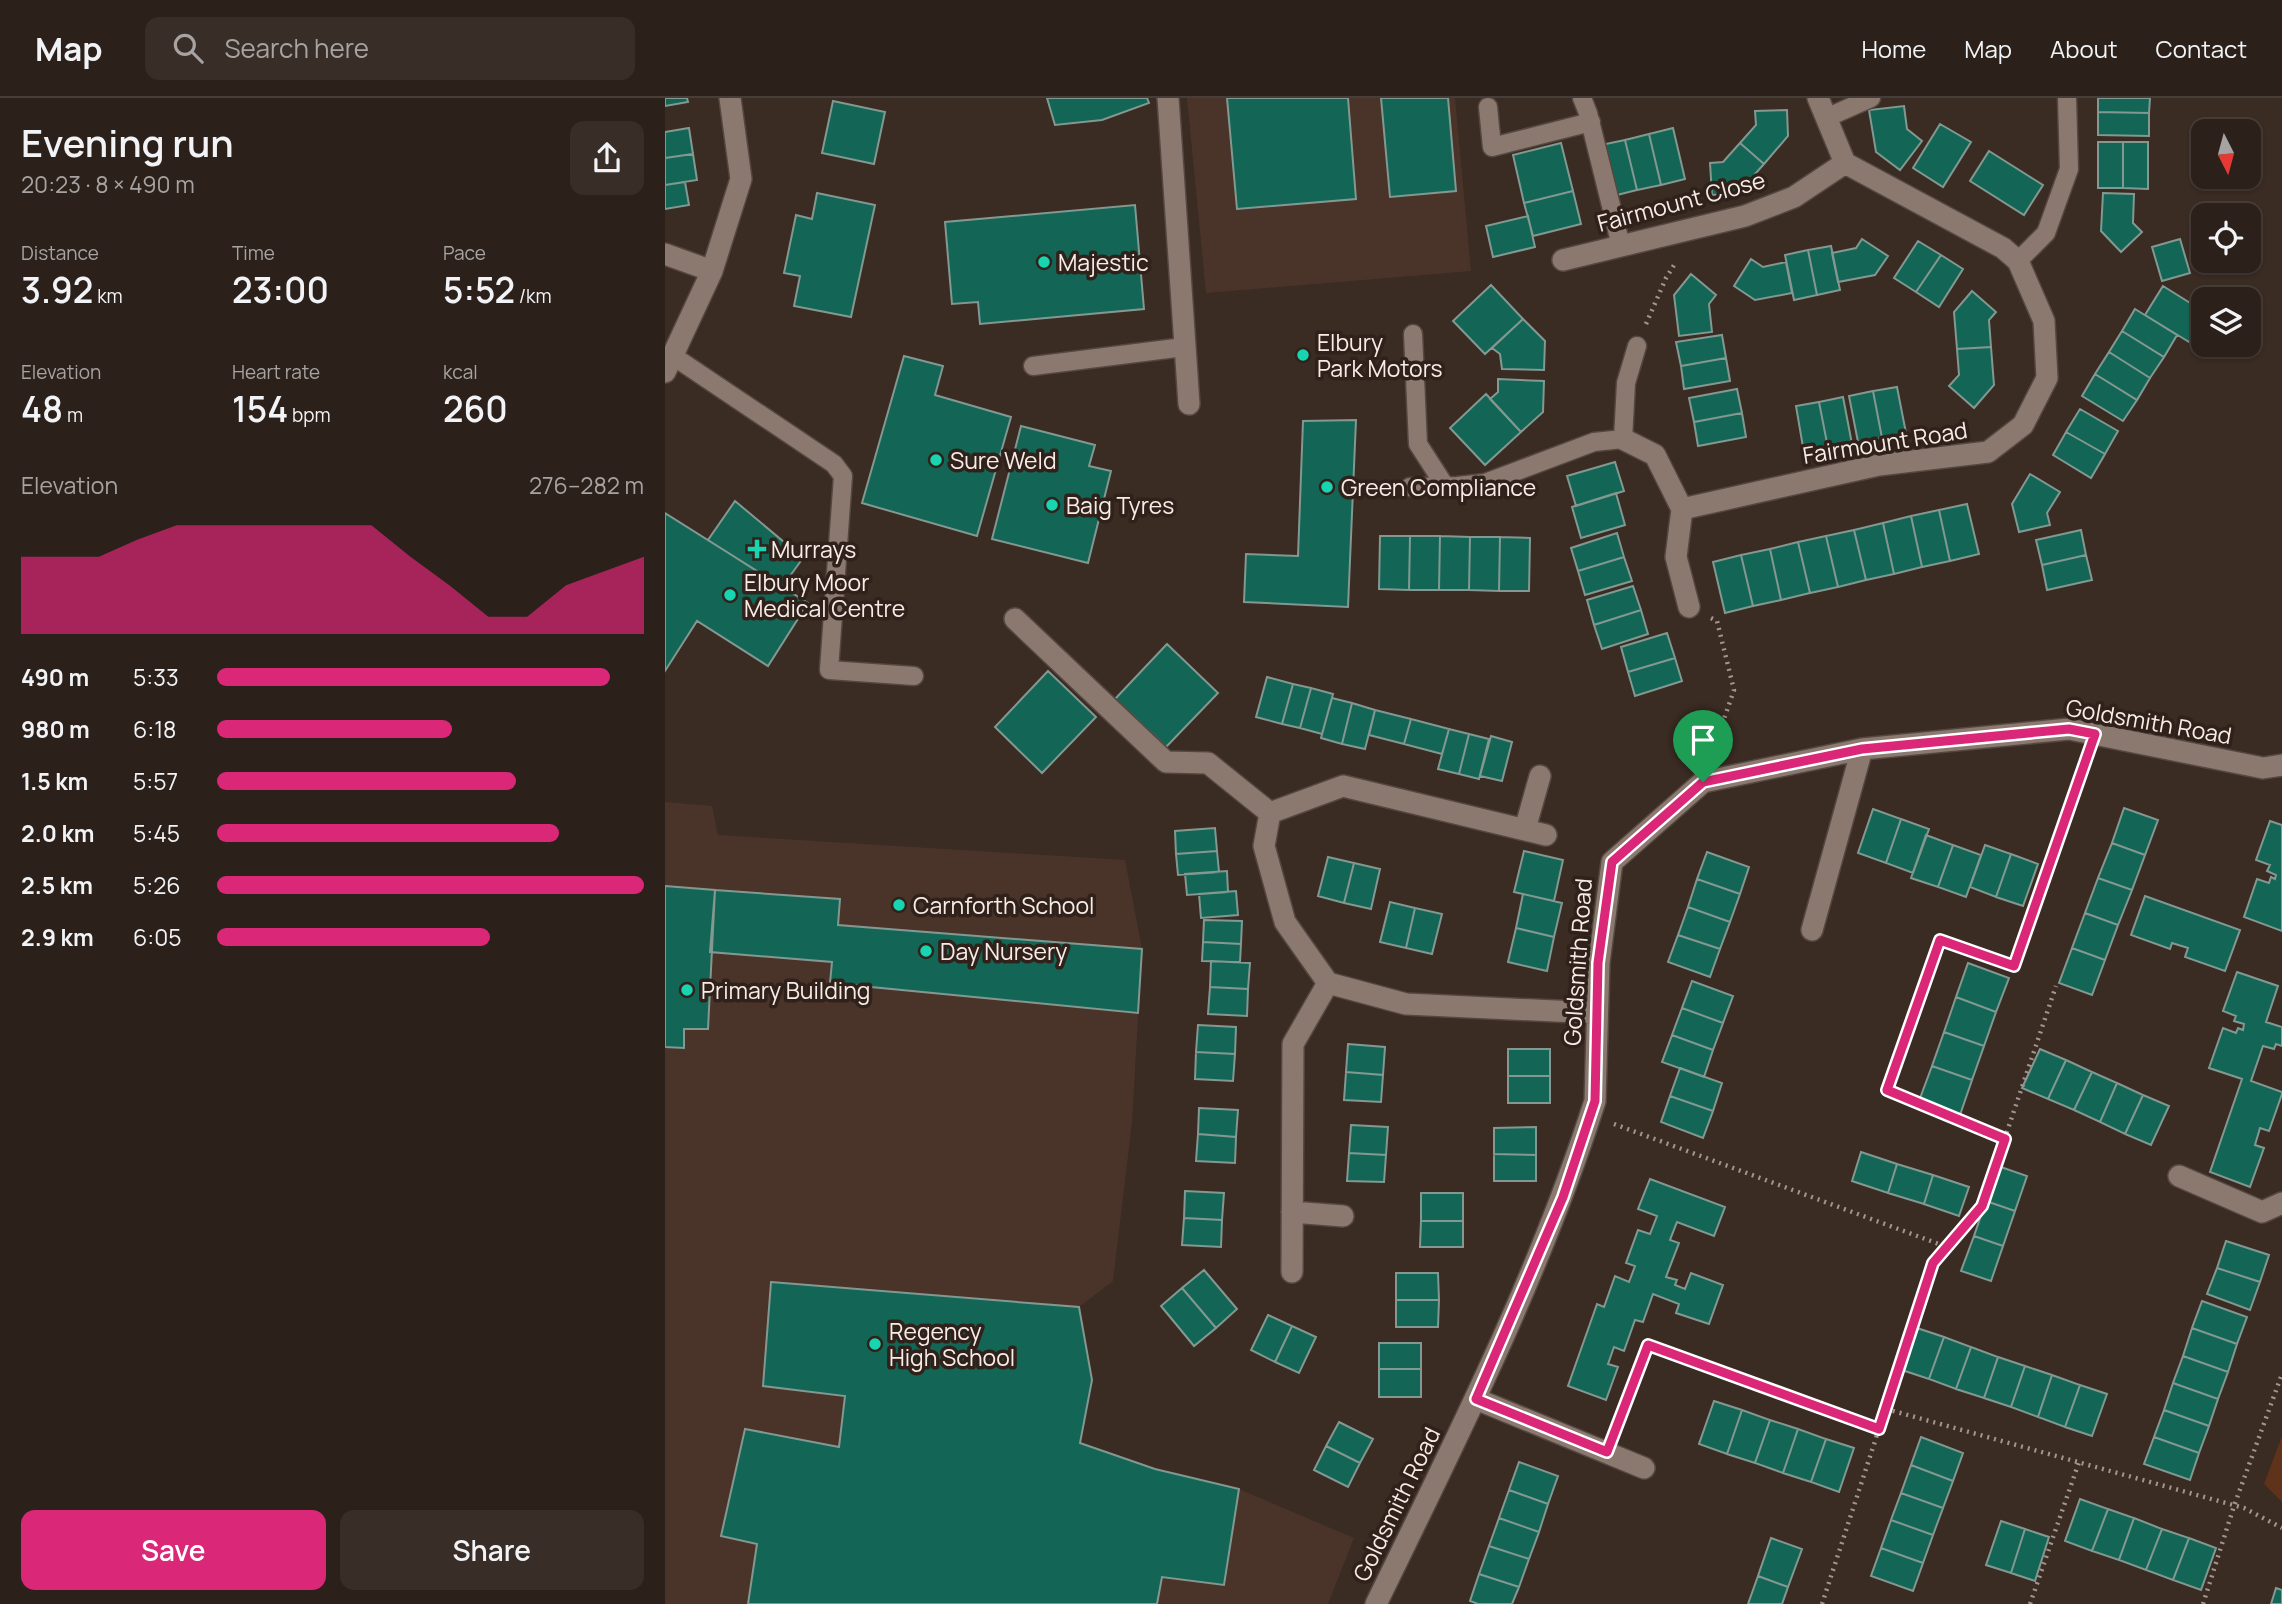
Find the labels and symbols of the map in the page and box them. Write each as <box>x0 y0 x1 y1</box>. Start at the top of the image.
north arrow <box>2191 119 2261 189</box>
street label: Fairmount Close <box>1594 163 1768 239</box>
place label: Majestic <box>1058 246 1149 278</box>
marker: Majestic <box>1036 254 1052 270</box>
place label: Elbury Park Motors <box>1317 326 1443 384</box>
marker: Elbury Park Motors <box>1295 347 1311 363</box>
street label: Fairmount Road <box>1800 413 1970 471</box>
place label: Sure Weld <box>950 444 1057 476</box>
marker: Sure Weld <box>928 452 944 468</box>
place label: Green Compliance <box>1341 471 1536 503</box>
marker: Green Compliance <box>1319 479 1335 495</box>
place label: Baig Tyres <box>1066 489 1174 521</box>
marker: Baig Tyres <box>1044 497 1060 513</box>
place label: Murrays <box>771 533 856 565</box>
marker: Murrays <box>749 541 765 557</box>
place label: Elbury Moor Medical Centre <box>744 566 905 624</box>
marker: Elbury Moor Medical Centre <box>722 587 738 603</box>
street label: Goldsmith Road <box>2064 691 2234 751</box>
pin <box>1673 710 1733 782</box>
street label: Goldsmith Road <box>1555 877 1599 1047</box>
place label: Carnforth School <box>913 889 1094 921</box>
marker: Carnforth School <box>891 897 907 913</box>
place label: Day Nursery <box>940 935 1067 967</box>
marker: Day Nursery <box>918 943 934 959</box>
place label: Primary Building <box>701 974 870 1006</box>
marker: Primary Building <box>679 982 695 998</box>
place label: Regency High School <box>889 1315 1015 1373</box>
marker: Regency High School <box>867 1336 883 1352</box>
street label: Goldsmith Road <box>1345 1422 1447 1586</box>

